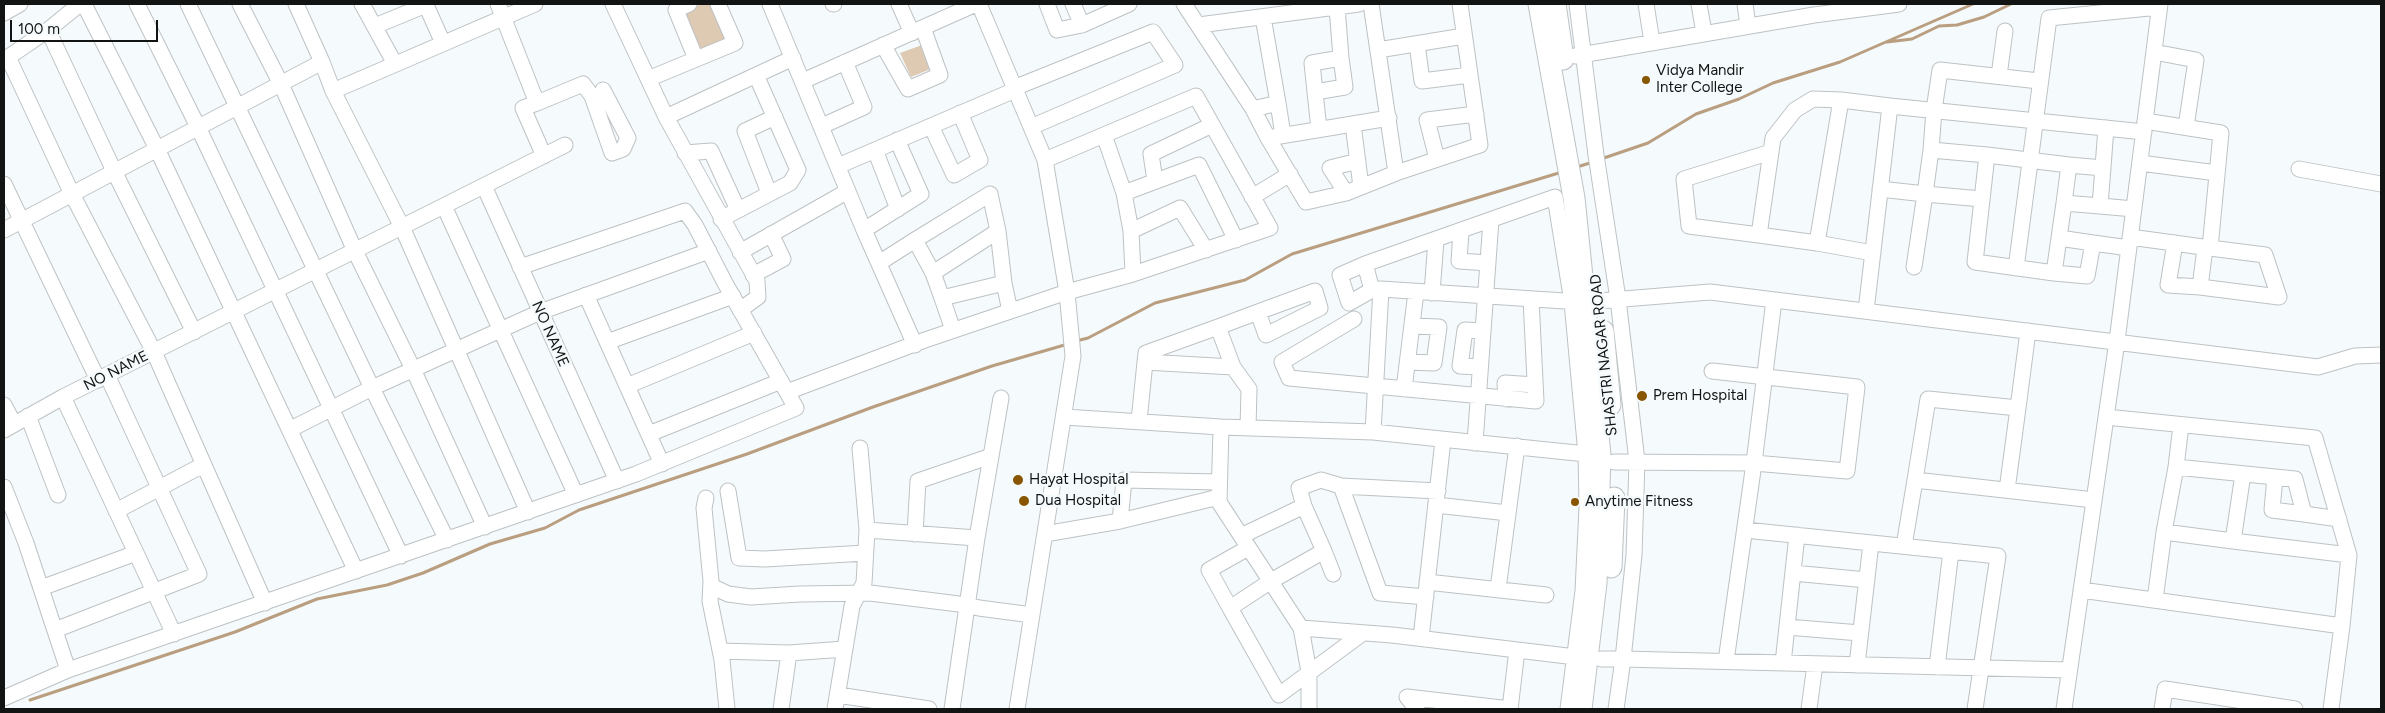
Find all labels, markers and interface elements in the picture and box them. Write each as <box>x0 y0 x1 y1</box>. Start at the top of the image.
scale bar <box>12 10 160 42</box>
text: 100 m <box>18 20 60 38</box>
place label: Vidya Mandir Inter College <box>1656 62 1744 97</box>
marker: Vidya Mandir Inter College <box>1640 74 1652 86</box>
street label: SHASTRI NAGAR ROAD <box>1587 273 1621 437</box>
street label: NO NAME <box>527 298 573 370</box>
street label: NO NAME <box>81 347 151 395</box>
place label: Prem Hospital <box>1653 387 1747 405</box>
marker: Prem Hospital <box>1635 389 1649 403</box>
place label: Hayat Hospital <box>1029 471 1128 489</box>
marker: Hayat Hospital <box>1011 473 1025 487</box>
place label: Dua Hospital <box>1035 492 1121 510</box>
place label: Anytime Fitness <box>1585 493 1693 511</box>
marker: Dua Hospital <box>1017 494 1031 508</box>
marker: Anytime Fitness <box>1569 496 1581 508</box>

